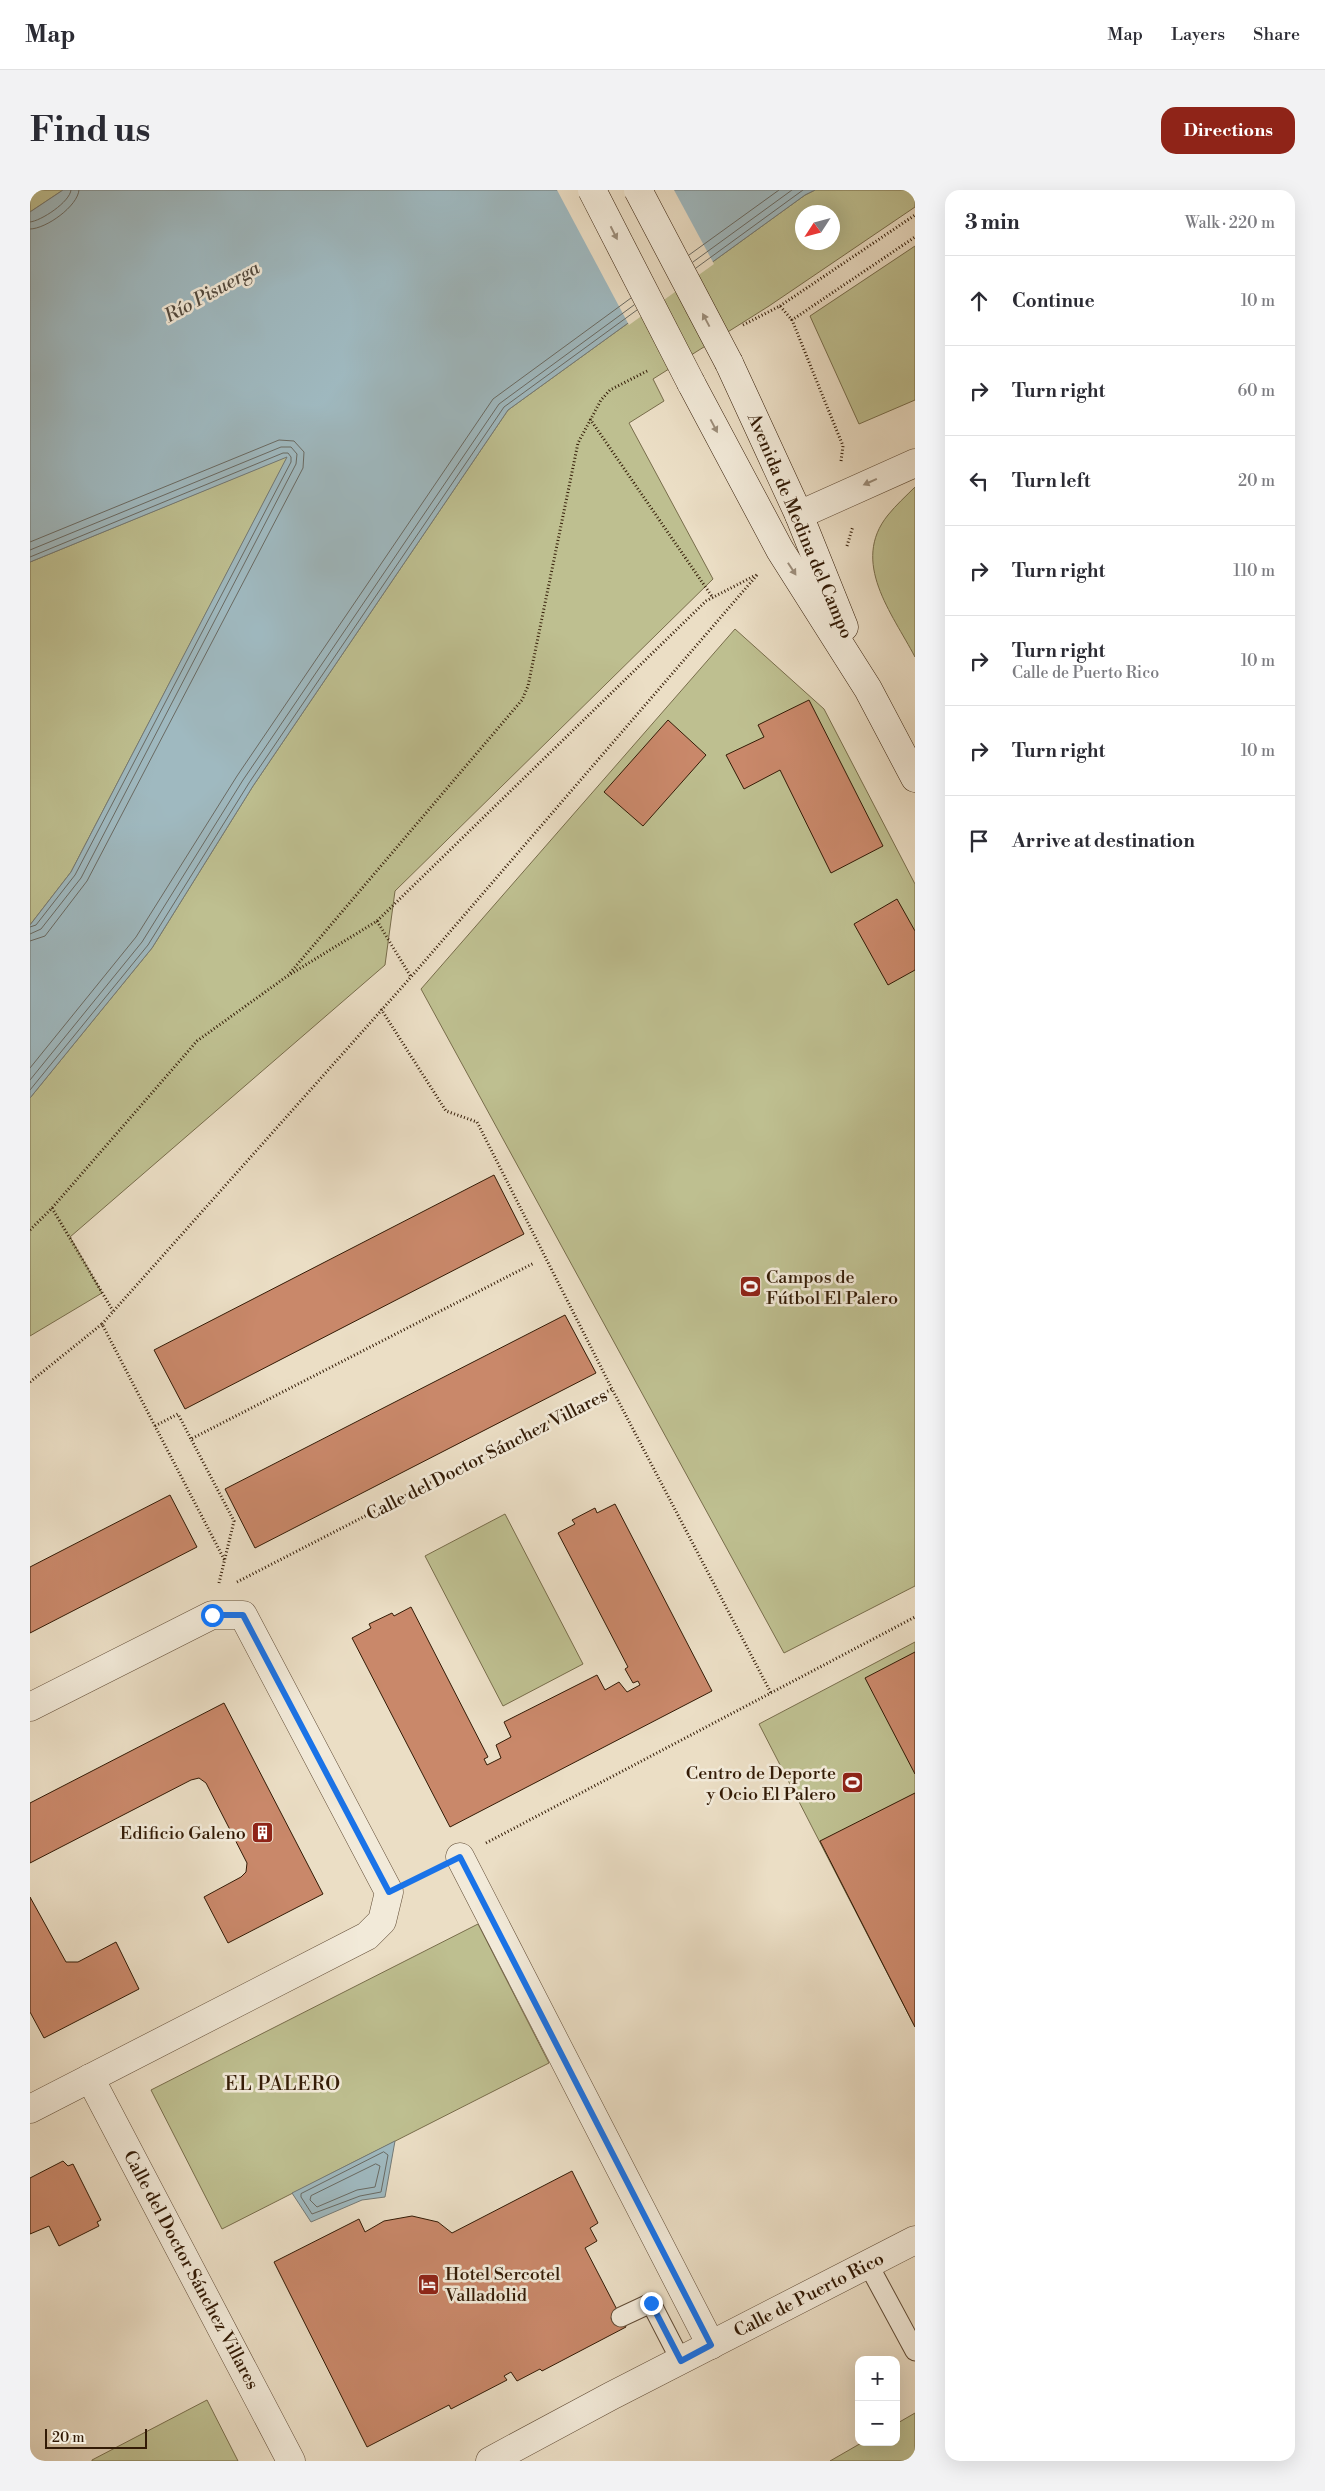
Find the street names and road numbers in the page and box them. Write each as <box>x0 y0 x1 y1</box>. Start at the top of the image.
street label: Avenida de Medina del Campo <box>742 409 858 642</box>
street label: Calle del Doctor Sánchez Villares <box>363 1384 612 1526</box>
street label: Calle del Doctor Sánchez Villares <box>118 2146 264 2394</box>
street label: Calle de Puerto Rico <box>730 2247 888 2343</box>

